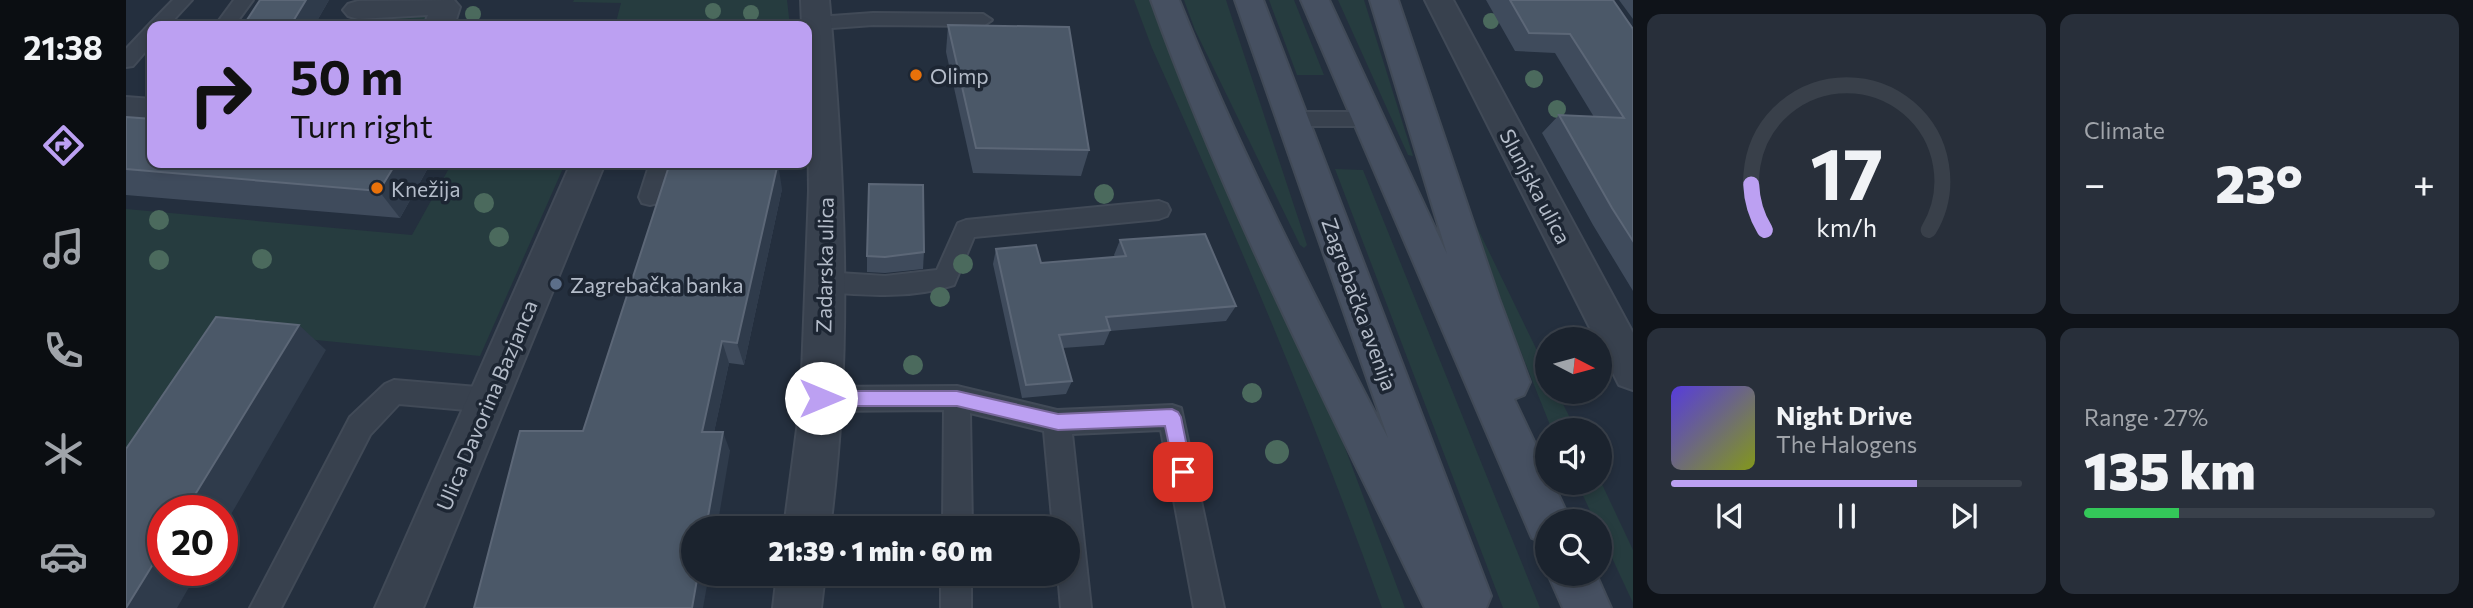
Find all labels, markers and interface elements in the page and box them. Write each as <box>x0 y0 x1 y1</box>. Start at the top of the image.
text: 21:38 <box>23 27 103 67</box>
text: 50 m <box>290 45 403 105</box>
icon: right <box>175 49 266 140</box>
place label: Olimp <box>930 63 989 88</box>
marker: Olimp <box>908 67 924 83</box>
text: Turn right <box>290 105 433 145</box>
text: Climate <box>2084 116 2165 144</box>
icon: directions <box>39 121 88 170</box>
street label: Slunjska ulica <box>1495 124 1577 248</box>
text: 17 <box>1810 126 1883 215</box>
text: 23° <box>2215 150 2303 214</box>
text: − <box>2084 159 2106 206</box>
text: + <box>2413 159 2435 206</box>
place label: Knežija <box>391 176 460 201</box>
marker: Knežija <box>369 180 385 196</box>
street label: Zadarska ulica <box>810 197 838 333</box>
text: km/h <box>1816 212 1877 242</box>
street label: Zagrebačka avenija <box>1317 214 1403 394</box>
icon: music <box>39 224 88 273</box>
place label: Zagrebačka banka <box>570 272 744 297</box>
marker: Zagrebačka banka <box>548 276 564 292</box>
street label: Ulica Davorina Bazjanca <box>430 296 542 514</box>
icon: phone <box>39 326 88 375</box>
north arrow <box>1535 327 1612 404</box>
map controls <box>1535 327 1612 586</box>
position arrow <box>784 361 858 435</box>
text: Night Drive <box>1776 399 1912 430</box>
text: Range · 27% <box>2084 403 2208 431</box>
button: sound <box>1535 418 1612 495</box>
icon: climate <box>39 429 88 478</box>
text: The Halogens <box>1776 430 1917 458</box>
text: 135 km <box>2084 437 2256 501</box>
pin <box>1153 442 1213 502</box>
icon: arrive <box>1164 453 1202 491</box>
speed limit sign: 20 <box>147 495 238 586</box>
icon: previous <box>1711 497 1749 535</box>
icon: pause <box>1828 497 1866 535</box>
icon: next <box>1945 497 1983 535</box>
button: search <box>1535 509 1612 586</box>
icon: car <box>39 532 88 581</box>
text: 21:39 · 1 min · 60 m <box>768 535 993 566</box>

